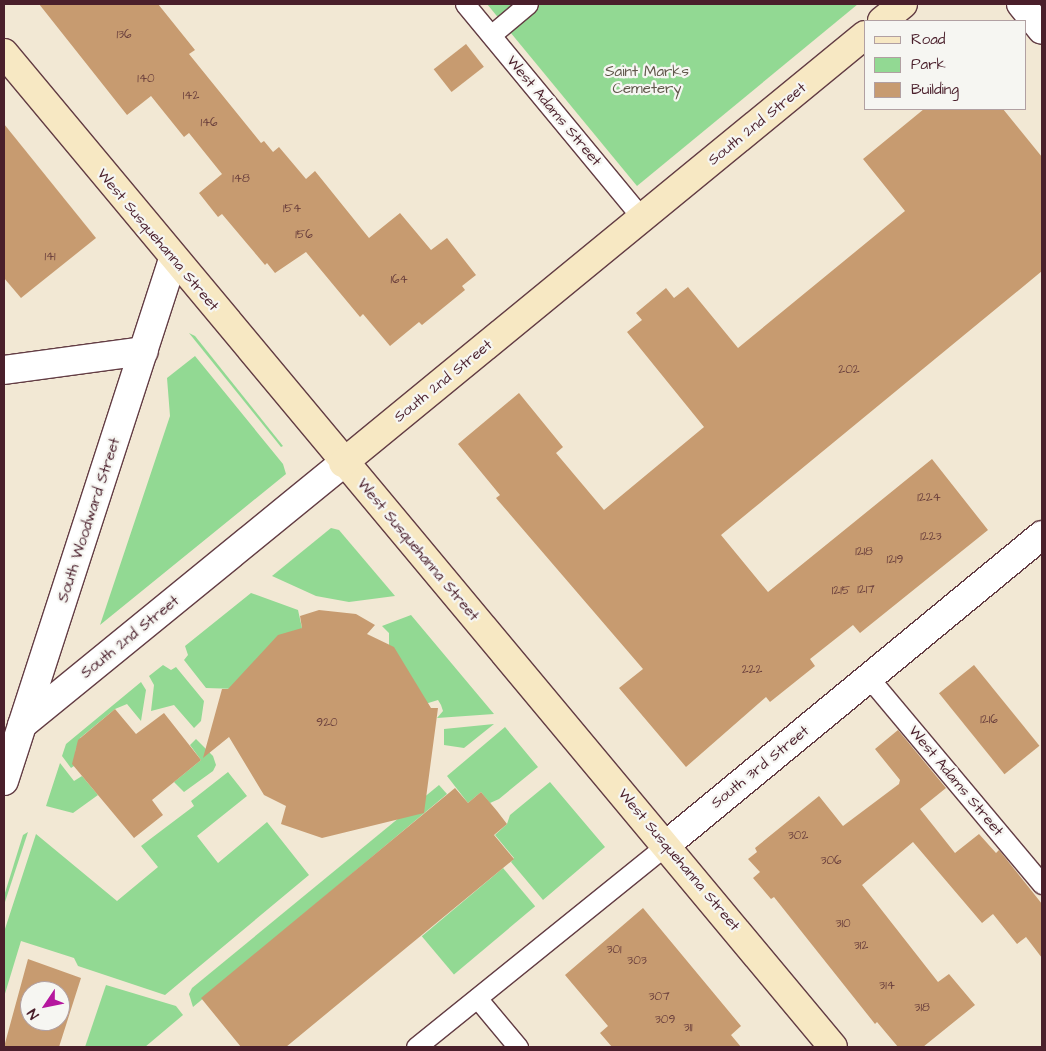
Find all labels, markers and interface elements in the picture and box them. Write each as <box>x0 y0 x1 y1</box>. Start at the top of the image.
legend <box>864 20 1026 110</box>
house number: 136 <box>116 28 132 42</box>
text: Road <box>911 29 945 50</box>
street label: West Adams Street <box>503 52 605 170</box>
text: Park <box>911 54 946 75</box>
park label: Saint Marks Cemetery <box>605 62 689 97</box>
house number: 140 <box>137 72 155 86</box>
street label: South 2nd Street <box>704 79 810 169</box>
text: Building <box>911 79 959 100</box>
house number: 142 <box>183 89 199 103</box>
house number: 146 <box>200 116 218 130</box>
street label: West Susquehanna Street <box>93 165 223 315</box>
house number: 148 <box>232 172 250 186</box>
house number: 154 <box>283 202 301 216</box>
house number: 156 <box>295 228 313 242</box>
house number: 141 <box>44 250 56 264</box>
house number: 164 <box>390 273 408 287</box>
street label: South 2nd Street <box>390 336 496 426</box>
house number: 202 <box>838 363 860 377</box>
street label: South Woodward Street <box>54 435 124 605</box>
street label: West Susquehanna Street <box>353 475 483 625</box>
house number: 1224 <box>917 491 941 505</box>
house number: 1223 <box>920 530 942 544</box>
house number: 1218 <box>855 545 873 559</box>
house number: 1219 <box>887 553 903 567</box>
house number: 1217 <box>857 583 875 597</box>
house number: 1215 <box>832 584 850 598</box>
street label: South 2nd Street <box>77 592 183 682</box>
house number: 222 <box>742 663 762 677</box>
house number: 1216 <box>980 713 998 727</box>
house number: 920 <box>316 716 338 730</box>
street label: South 3rd Street <box>707 722 813 812</box>
street label: West Adams Street <box>905 722 1007 840</box>
street label: West Susquehanna Street <box>614 785 744 935</box>
house number: 302 <box>788 829 808 843</box>
house number: 306 <box>820 854 842 868</box>
house number: 310 <box>835 917 851 931</box>
house number: 312 <box>854 939 868 953</box>
house number: 301 <box>606 943 622 957</box>
house number: 303 <box>627 954 647 968</box>
house number: 314 <box>879 979 895 993</box>
north arrow <box>20 981 70 1031</box>
house number: 307 <box>648 990 670 1004</box>
house number: 318 <box>914 1001 930 1015</box>
text: N <box>23 1005 44 1023</box>
house number: 309 <box>655 1013 675 1027</box>
house number: 311 <box>683 1021 693 1035</box>

